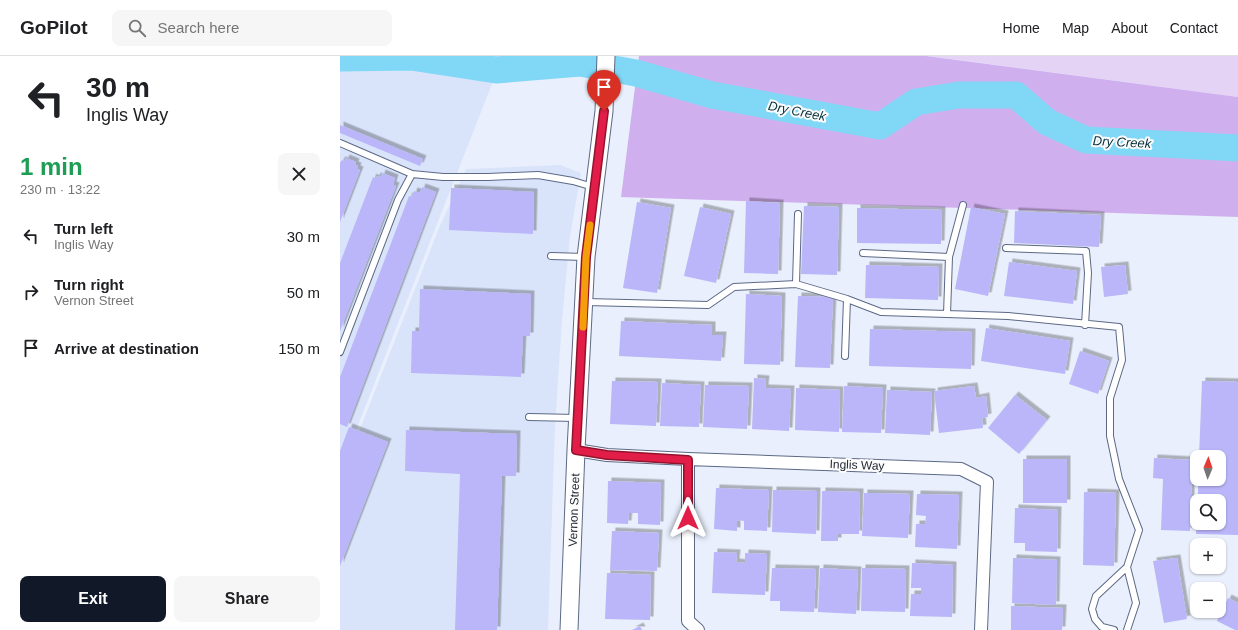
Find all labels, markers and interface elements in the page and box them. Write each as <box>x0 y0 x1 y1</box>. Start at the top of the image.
search box <box>112 10 392 46</box>
text: GoPilot <box>20 17 88 38</box>
icon: search <box>126 17 148 39</box>
text: Search here <box>158 19 239 36</box>
text: Home <box>1003 20 1040 36</box>
text: Map <box>1062 20 1089 36</box>
text: About <box>1111 20 1148 36</box>
text: Contact <box>1170 20 1218 36</box>
pin <box>587 70 621 111</box>
icon: left <box>20 72 72 124</box>
text: 30 m <box>86 72 150 103</box>
icon: arrive <box>593 76 615 98</box>
water label: Dry Creek <box>767 98 829 124</box>
text: Inglis Way <box>86 105 168 125</box>
water label: Dry Creek <box>1092 133 1153 151</box>
text: 1 min <box>20 153 83 180</box>
button: close <box>278 153 320 195</box>
text: 230 m · 13:22 <box>20 182 100 197</box>
text: Turn left <box>54 220 113 237</box>
icon: left <box>20 225 42 247</box>
text: 30 m <box>287 228 320 245</box>
text: Inglis Way <box>54 237 113 252</box>
text: Turn right <box>54 276 124 293</box>
icon: right <box>20 281 42 303</box>
text: 50 m <box>287 284 320 301</box>
text: Vernon Street <box>54 293 134 308</box>
icon: arrive <box>20 337 42 359</box>
text: Arrive at destination <box>54 340 199 357</box>
text: 150 m <box>278 340 320 357</box>
north arrow <box>1190 450 1226 486</box>
map controls <box>1190 450 1226 618</box>
street label: Inglis Way <box>829 457 885 473</box>
street label: Vernon Street <box>566 472 582 547</box>
button: search <box>1190 494 1226 530</box>
position arrow <box>667 497 709 539</box>
button: + <box>1190 538 1226 574</box>
button: Exit <box>20 576 166 622</box>
button: Share <box>174 576 320 622</box>
button: − <box>1190 582 1226 618</box>

